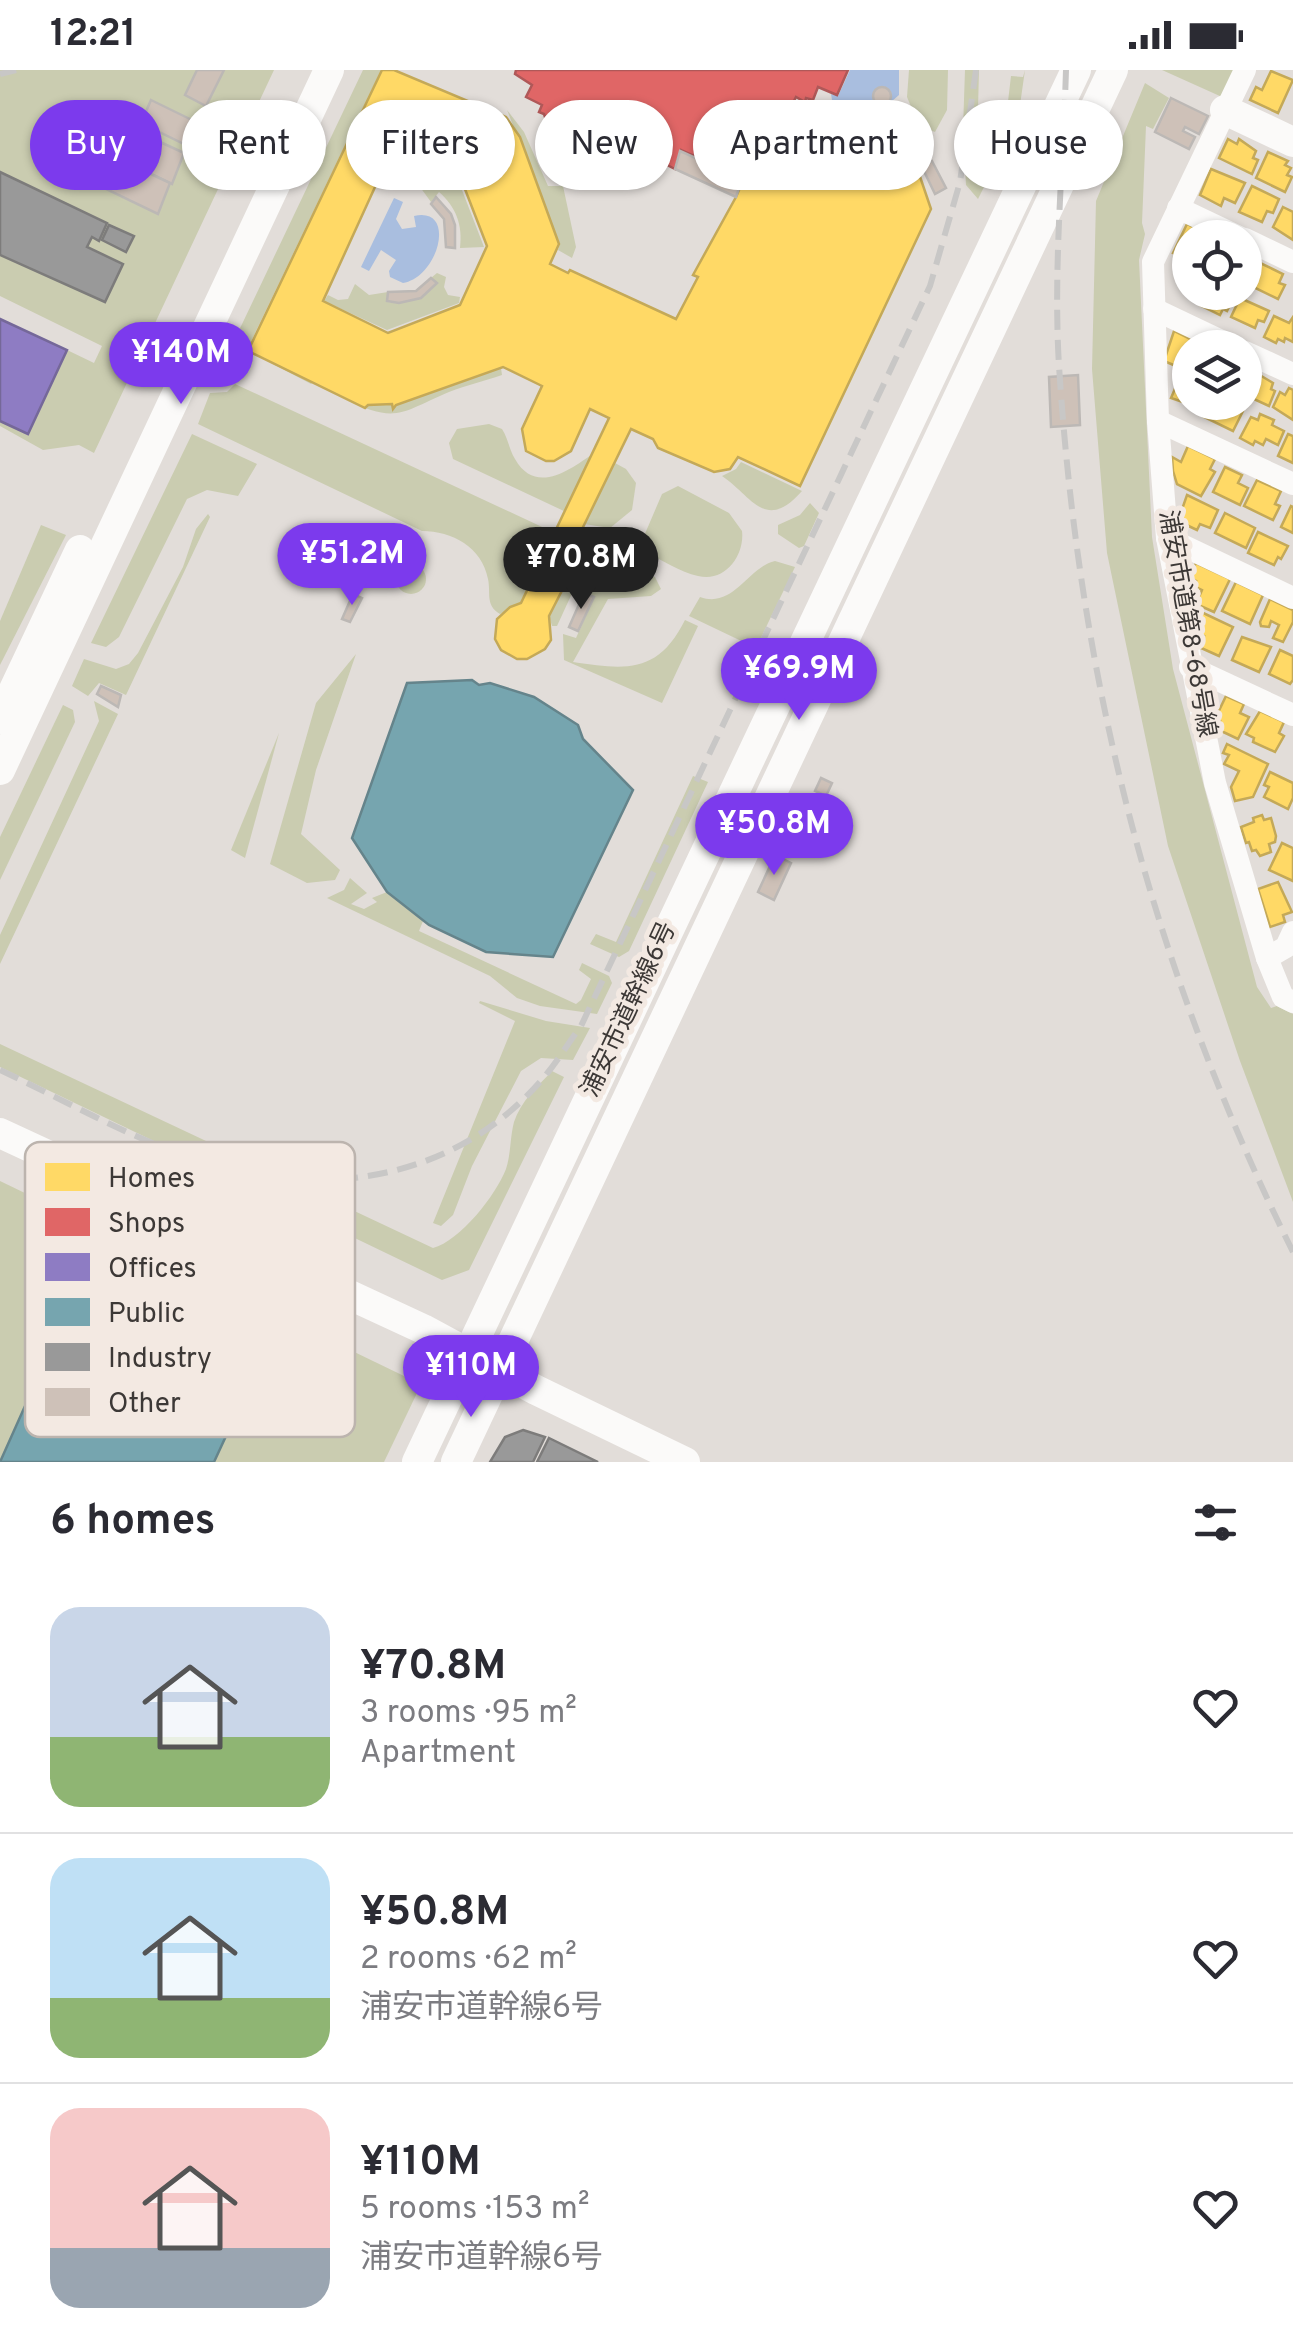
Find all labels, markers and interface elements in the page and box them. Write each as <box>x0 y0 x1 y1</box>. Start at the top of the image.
text: 12:21 <box>50 11 136 60</box>
chip: Buy <box>30 100 162 190</box>
chip: Rent <box>182 100 326 190</box>
chip: Filters <box>346 100 515 190</box>
chip: New <box>535 100 673 190</box>
chip: Apartment <box>693 100 934 190</box>
chip: House <box>954 100 1123 190</box>
map controls <box>1172 220 1262 420</box>
button: locate <box>1172 220 1262 310</box>
pin: ¥140M <box>111 322 251 407</box>
button: layers <box>1172 330 1262 420</box>
text: ¥140M <box>131 334 231 374</box>
street label: 浦安市道第8-68号線 <box>1150 508 1222 740</box>
pin: ¥51.2M <box>271 523 433 608</box>
pin: ¥70.8M <box>500 527 662 612</box>
text: ¥51.2M <box>299 535 405 575</box>
text: ¥70.8M <box>525 539 637 579</box>
pin: ¥69.9M <box>718 638 880 723</box>
text: ¥69.9M <box>743 650 855 690</box>
pin: ¥50.8M <box>693 793 855 878</box>
text: ¥50.8M <box>717 805 831 845</box>
street label: 浦安市道幹線6号 <box>575 917 685 1103</box>
legend <box>25 1142 355 1437</box>
text: Homes <box>108 1162 195 1198</box>
text: Shops <box>108 1207 185 1243</box>
text: Offices <box>108 1252 197 1288</box>
text: Public <box>108 1297 185 1333</box>
pin: ¥110M <box>401 1335 541 1420</box>
text: Industry <box>108 1342 212 1378</box>
text: ¥110M <box>425 1347 517 1387</box>
text: Other <box>108 1387 181 1423</box>
icon: filters <box>1188 1495 1243 1550</box>
text: 6 homes <box>50 1496 215 1549</box>
text: ¥70.8M <box>360 1641 506 1694</box>
icon: home <box>130 1647 250 1767</box>
icon: heart <box>1188 1680 1243 1735</box>
text: 3 rooms · 95 m² <box>360 1694 577 1734</box>
text: Apartment <box>360 1734 516 1774</box>
text: ¥50.8M <box>360 1887 509 1940</box>
icon: home <box>130 1898 250 2018</box>
icon: heart <box>1188 1931 1243 1986</box>
text: 2 rooms · 62 m² <box>360 1940 577 1980</box>
text: 浦安市道幹線6号 <box>360 1989 603 2029</box>
text: ¥110M <box>360 2137 481 2190</box>
icon: home <box>130 2148 250 2268</box>
icon: heart <box>1188 2181 1243 2236</box>
text: 5 rooms · 153 m² <box>360 2190 590 2230</box>
text: 浦安市道幹線6号 <box>360 2239 603 2279</box>

